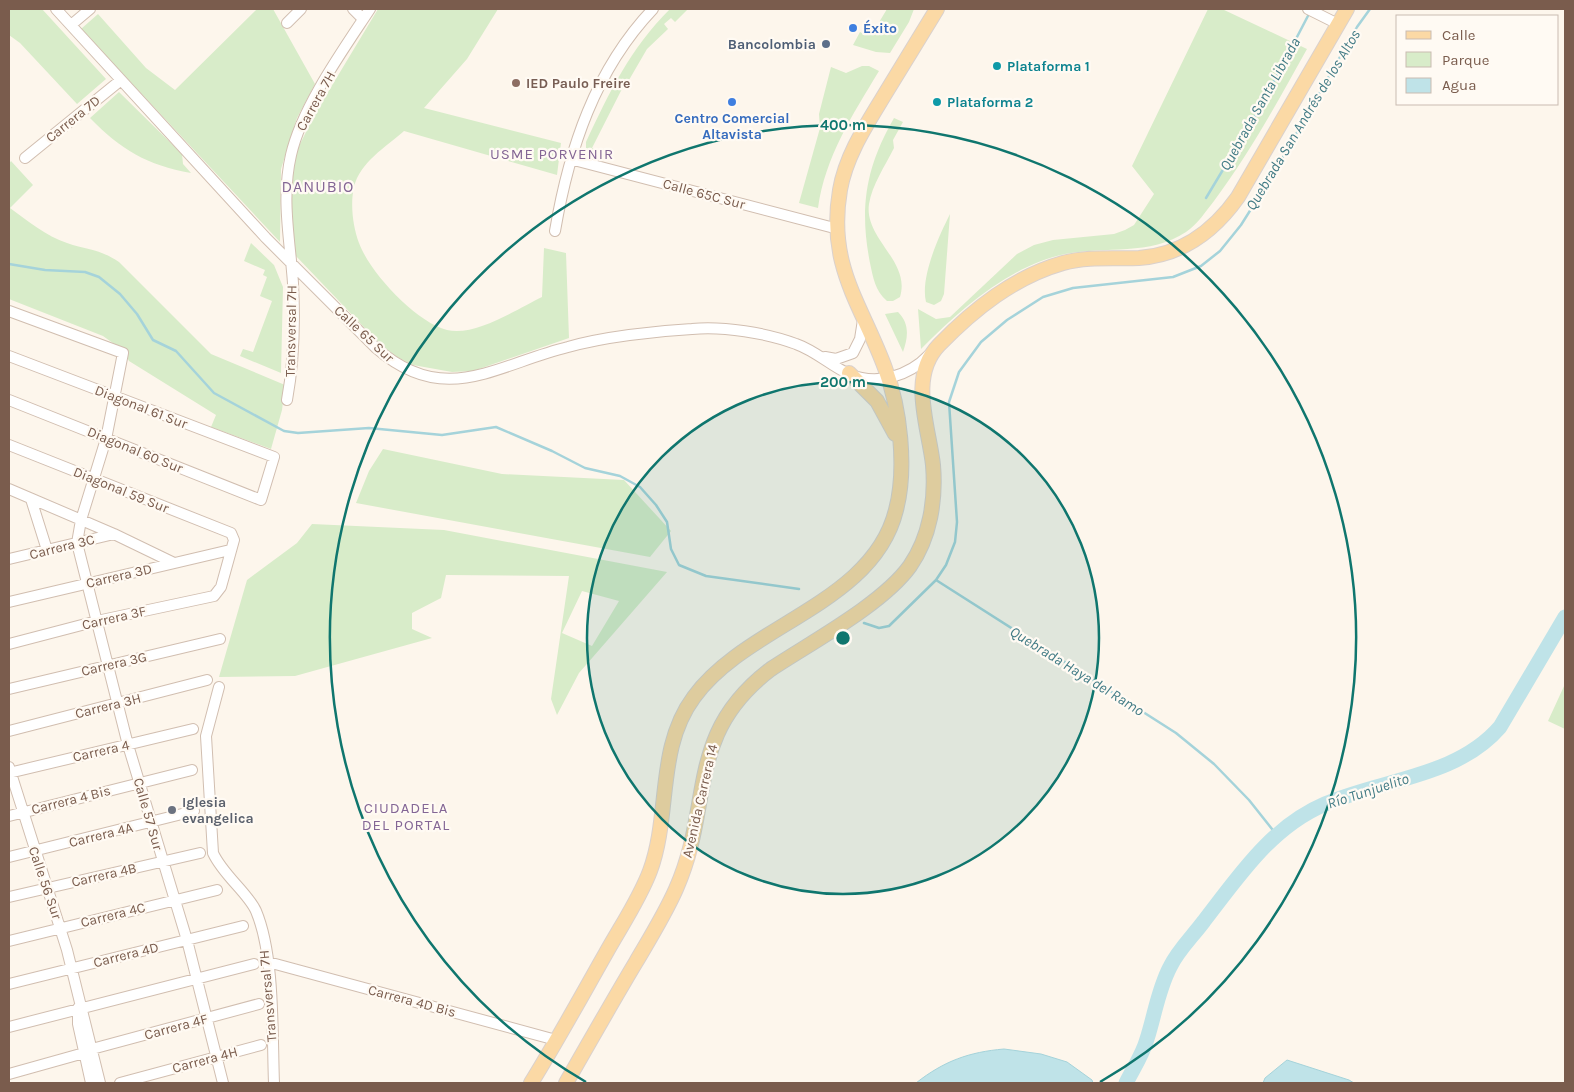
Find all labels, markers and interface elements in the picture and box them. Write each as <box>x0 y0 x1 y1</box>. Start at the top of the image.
legend <box>1396 15 1559 105</box>
place label: Éxito <box>863 19 897 37</box>
marker: Éxito <box>847 22 859 34</box>
water label: Quebrada San Andrés de los Altos <box>1242 26 1364 214</box>
text: Calle <box>1442 26 1476 44</box>
water label: Quebrada Santa Librada <box>1216 34 1304 174</box>
place label: Bancolombia <box>728 36 816 53</box>
marker: Bancolombia <box>820 38 832 50</box>
text: Parque <box>1442 51 1490 69</box>
place label: Plataforma 1 <box>1007 58 1090 75</box>
marker: Plataforma 1 <box>991 60 1003 72</box>
street label: Carrera 7H <box>293 68 339 134</box>
place label: IED Paulo Freire <box>526 75 631 92</box>
text: Agua <box>1442 76 1476 94</box>
marker: IED Paulo Freire <box>510 77 522 89</box>
street label: Carrera 7D <box>42 92 104 146</box>
place label: Plataforma 2 <box>947 94 1033 111</box>
marker: Centro Comercial Altavista <box>726 96 738 108</box>
marker: Plataforma 2 <box>931 96 943 108</box>
place label: Centro Comercial Altavista <box>675 110 789 143</box>
text: 400 m <box>820 116 866 134</box>
district label: USME PORVENIR <box>490 145 614 163</box>
street label: Calle 65C Sur <box>661 175 748 213</box>
district label: DANUBIO <box>282 177 354 196</box>
street label: Transversal 7H <box>282 285 300 377</box>
street label: Calle 65 Sur <box>330 302 398 367</box>
text: 200 m <box>820 373 866 391</box>
street label: Diagonal 61 Sur <box>92 381 191 433</box>
street label: Diagonal 60 Sur <box>85 423 186 477</box>
street label: Diagonal 59 Sur <box>71 463 172 517</box>
street label: Carrera 3C <box>28 531 96 563</box>
street label: Carrera 3D <box>84 560 154 592</box>
street label: Carrera 3F <box>80 602 148 634</box>
water label: Quebrada Haya del Ramo <box>1007 622 1148 720</box>
centre of rings <box>834 629 852 647</box>
street label: Carrera 3G <box>79 648 149 680</box>
street label: Carrera 3H <box>73 690 143 722</box>
street label: Carrera 4 <box>71 736 131 766</box>
street label: Avenida Carrera 14 <box>679 742 721 859</box>
water label: Río Tunjuelito <box>1325 769 1412 813</box>
street label: Calle 57 Sur <box>130 776 167 853</box>
street label: Carrera 4 Bis <box>30 782 112 818</box>
place label: Iglesia evangelica <box>182 794 254 827</box>
district label: CIUDADELA DEL PORTAL <box>362 799 450 834</box>
marker: Iglesia evangelica <box>166 804 178 816</box>
street label: Carrera 4A <box>67 819 135 851</box>
street label: Calle 56 Sur <box>25 844 66 923</box>
street label: Carrera 4B <box>70 859 138 891</box>
street label: Carrera 4C <box>79 899 147 931</box>
street label: Carrera 4D <box>92 939 160 971</box>
street label: Transversal 7H <box>256 949 280 1043</box>
street label: Carrera 4D Bis <box>366 981 458 1021</box>
street label: Carrera 4F <box>142 1010 210 1044</box>
street label: Carrera 4H <box>171 1043 239 1077</box>

